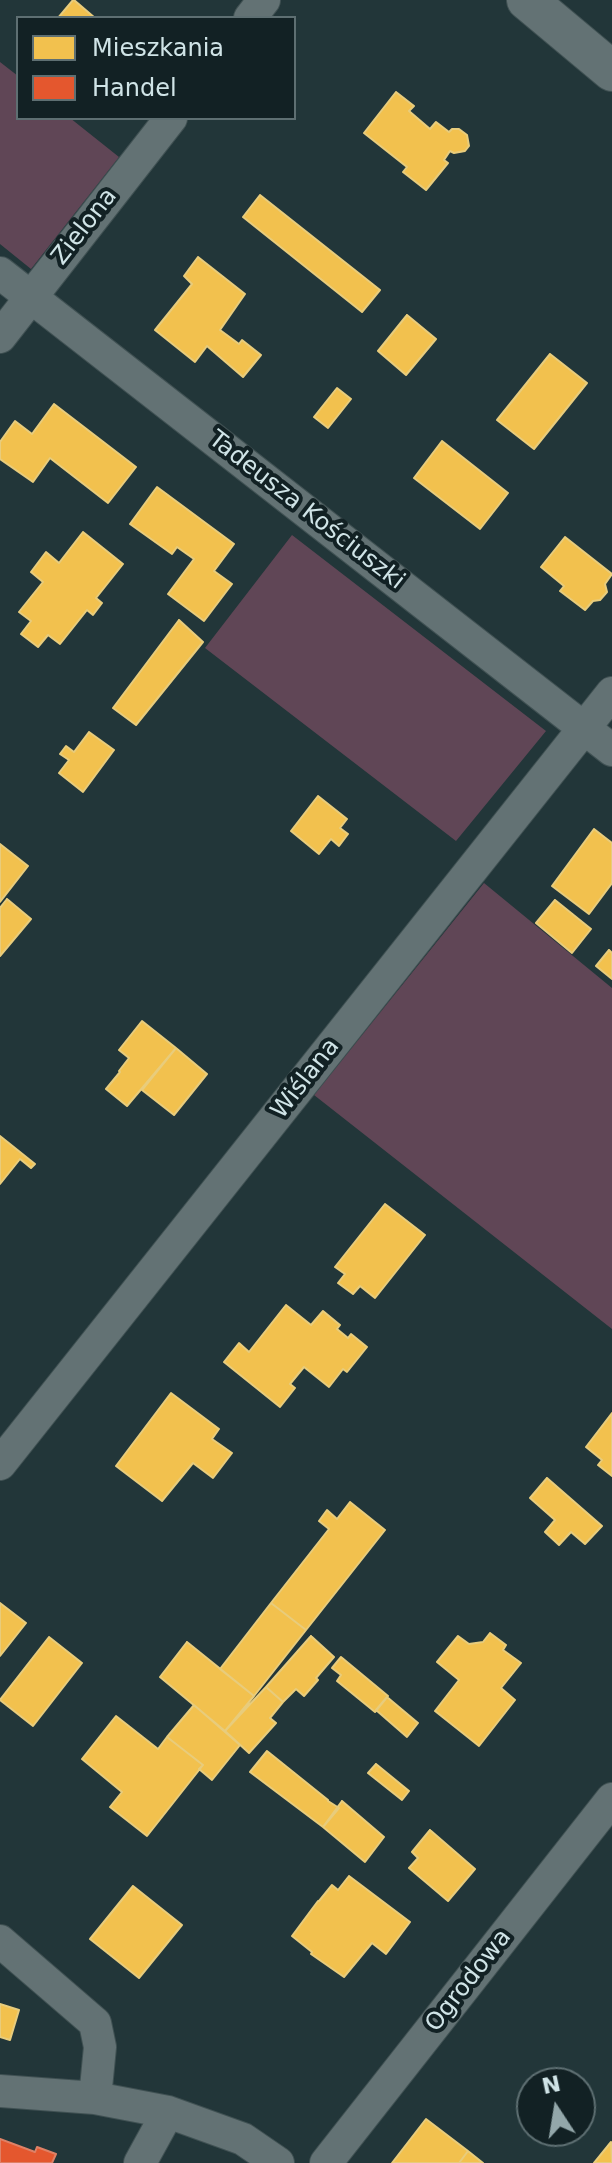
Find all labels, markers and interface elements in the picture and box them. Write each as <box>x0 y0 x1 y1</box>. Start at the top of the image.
legend <box>16 16 296 120</box>
text: Mieszkania <box>92 34 224 62</box>
text: Handel <box>92 74 177 102</box>
street label: Zielona <box>46 183 124 271</box>
street label: Tadeusza Kościuszki <box>202 426 410 596</box>
street label: Wiślana <box>266 1033 346 1125</box>
street label: Ogrodowa <box>420 1924 518 2038</box>
north arrow <box>516 2067 596 2147</box>
text: N <box>540 2071 563 2099</box>

